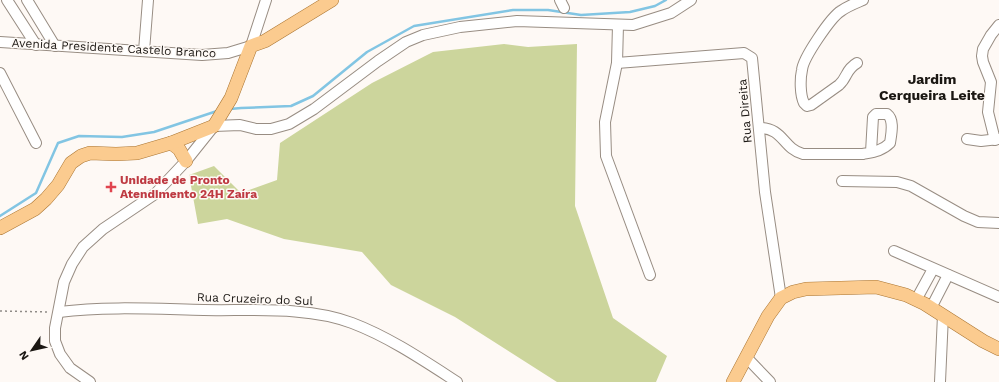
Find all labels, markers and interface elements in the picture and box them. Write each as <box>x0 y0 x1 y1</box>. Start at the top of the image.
street label: Avenida Presidente Castelo Branco <box>11 36 217 60</box>
district label: Jardim Cerqueira Leite <box>879 71 985 103</box>
street label: Rua Direita <box>735 78 755 144</box>
place label: Unidade de Pronto Atendimento 24H Zaíra <box>120 173 257 201</box>
marker: Unidade de Pronto Atendimento 24H Zaíra <box>105 181 117 193</box>
street label: Rua Cruzeiro do Sul <box>197 290 314 308</box>
north arrow <box>12 330 52 370</box>
text: N <box>16 348 32 362</box>

